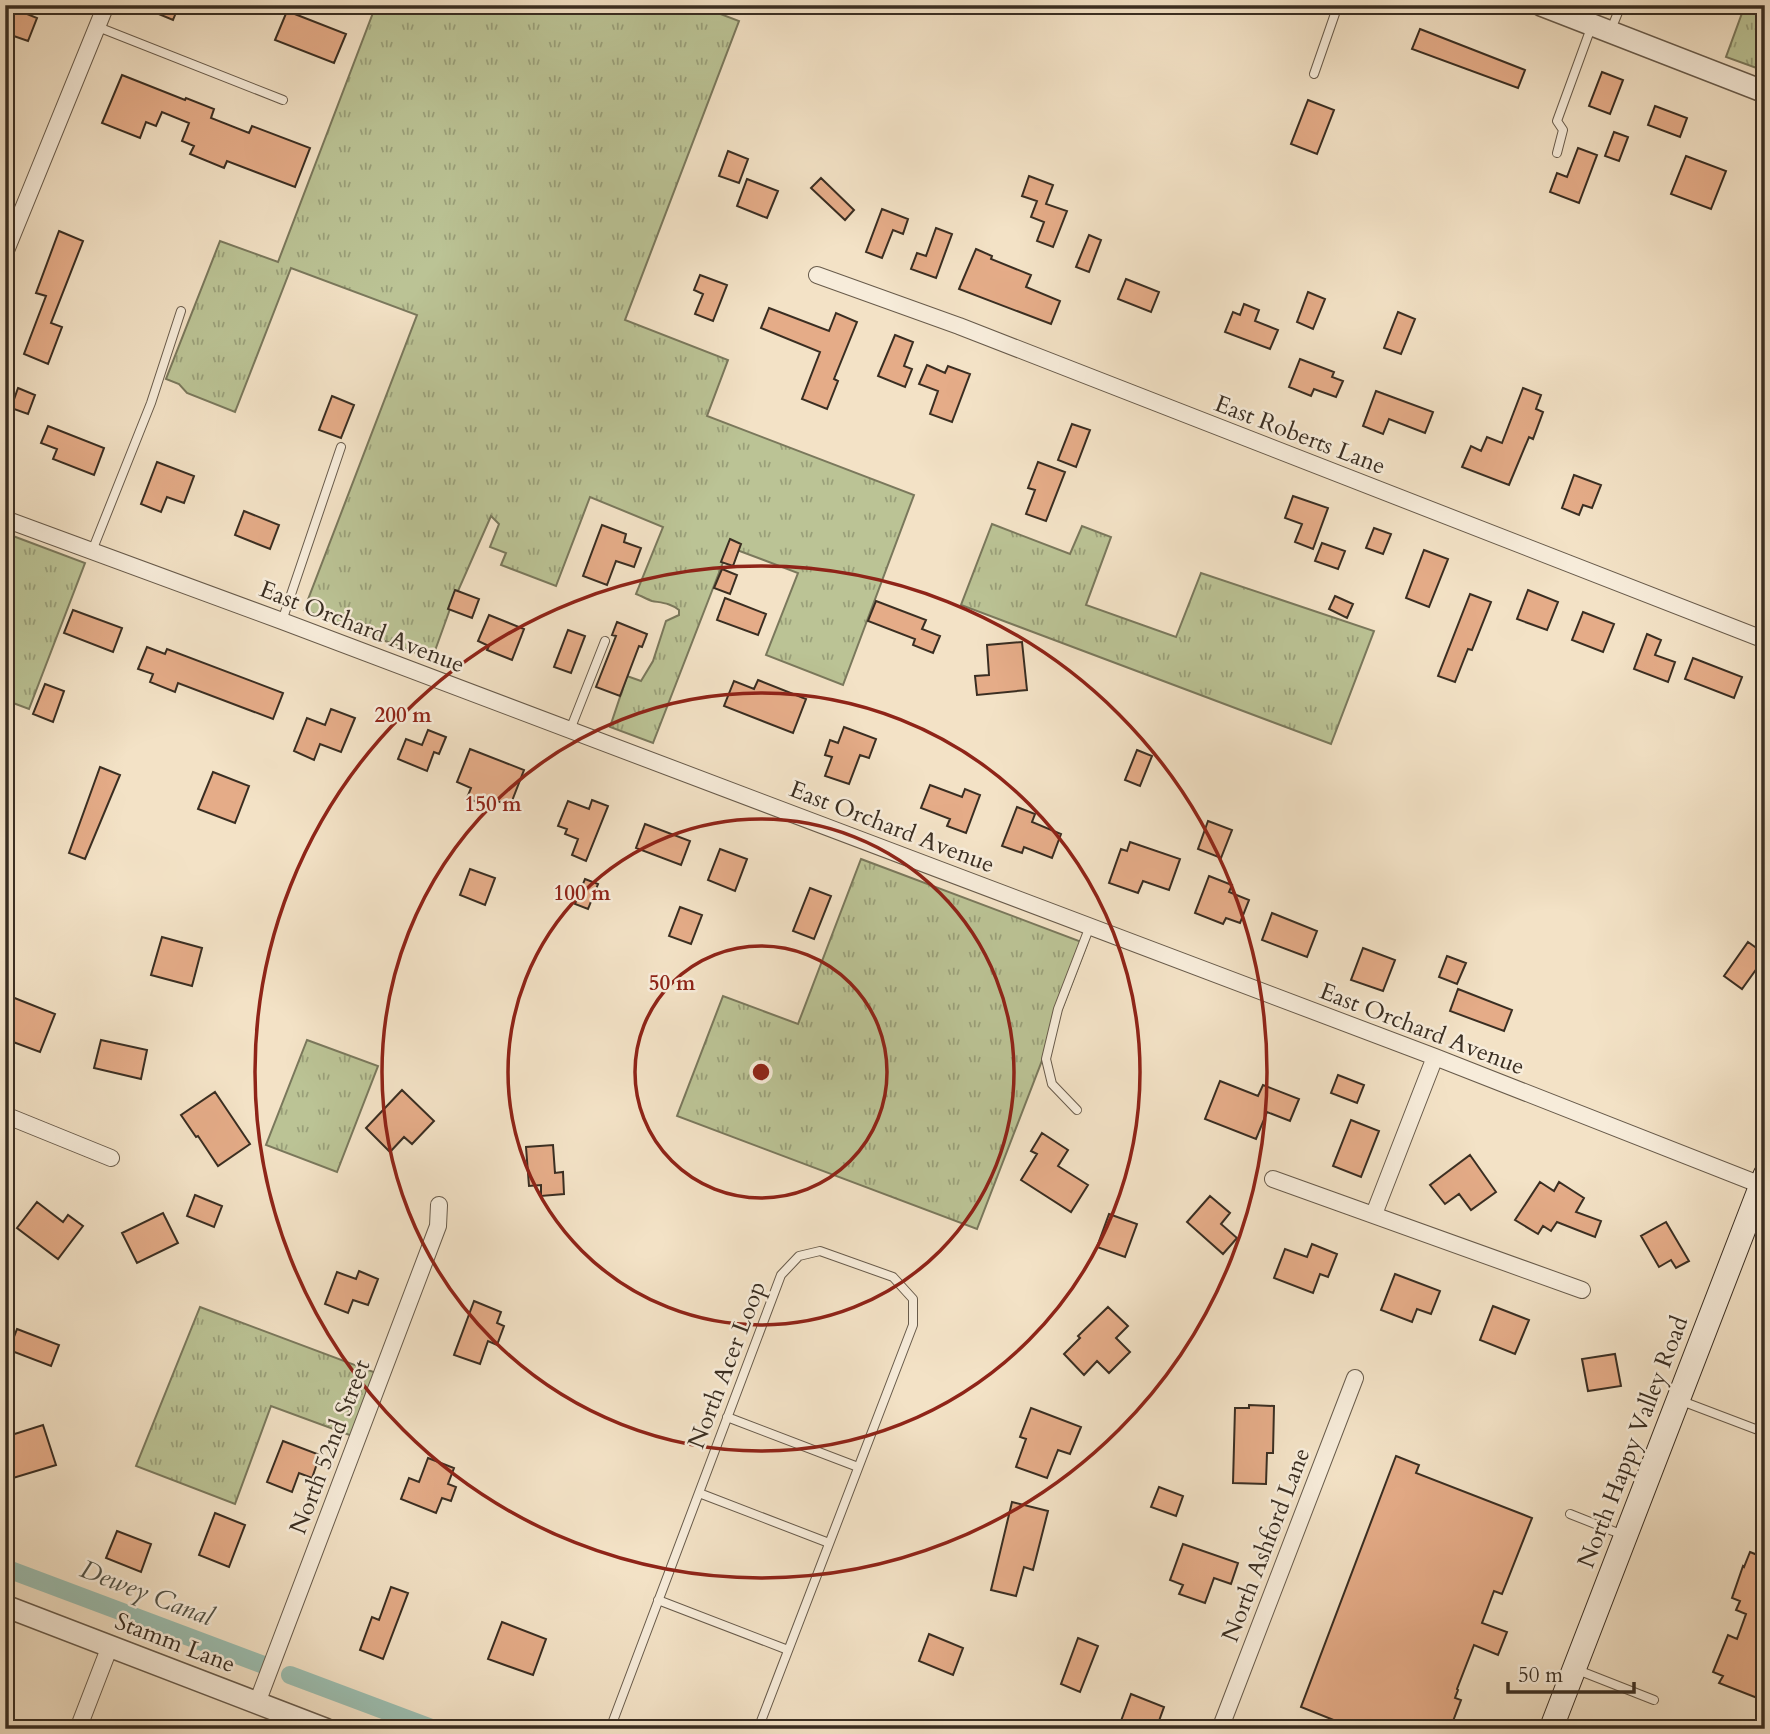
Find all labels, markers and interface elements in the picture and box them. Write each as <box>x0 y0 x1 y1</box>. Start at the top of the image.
street label: East Roberts Lane <box>1210 387 1390 483</box>
street label: East Orchard Avenue <box>255 573 469 681</box>
text: 200 m <box>374 701 432 730</box>
street label: East Orchard Avenue <box>785 773 999 881</box>
text: 150 m <box>464 790 522 819</box>
text: 100 m <box>553 879 611 908</box>
text: 50 m <box>649 969 696 998</box>
street label: East Orchard Avenue <box>1315 975 1529 1083</box>
centre of rings <box>749 1060 773 1084</box>
street label: North Acer Loop <box>680 1277 774 1453</box>
street label: North Happy Valley Road <box>1570 1311 1696 1573</box>
street label: North 52nd Street <box>282 1355 379 1539</box>
street label: North Ashford Lane <box>1214 1443 1318 1647</box>
water label: Dewey Canal <box>75 1552 220 1635</box>
street label: Stamm Lane <box>110 1605 240 1681</box>
scale bar <box>1508 1650 1634 1694</box>
text: 50 m <box>1518 1661 1563 1690</box>

